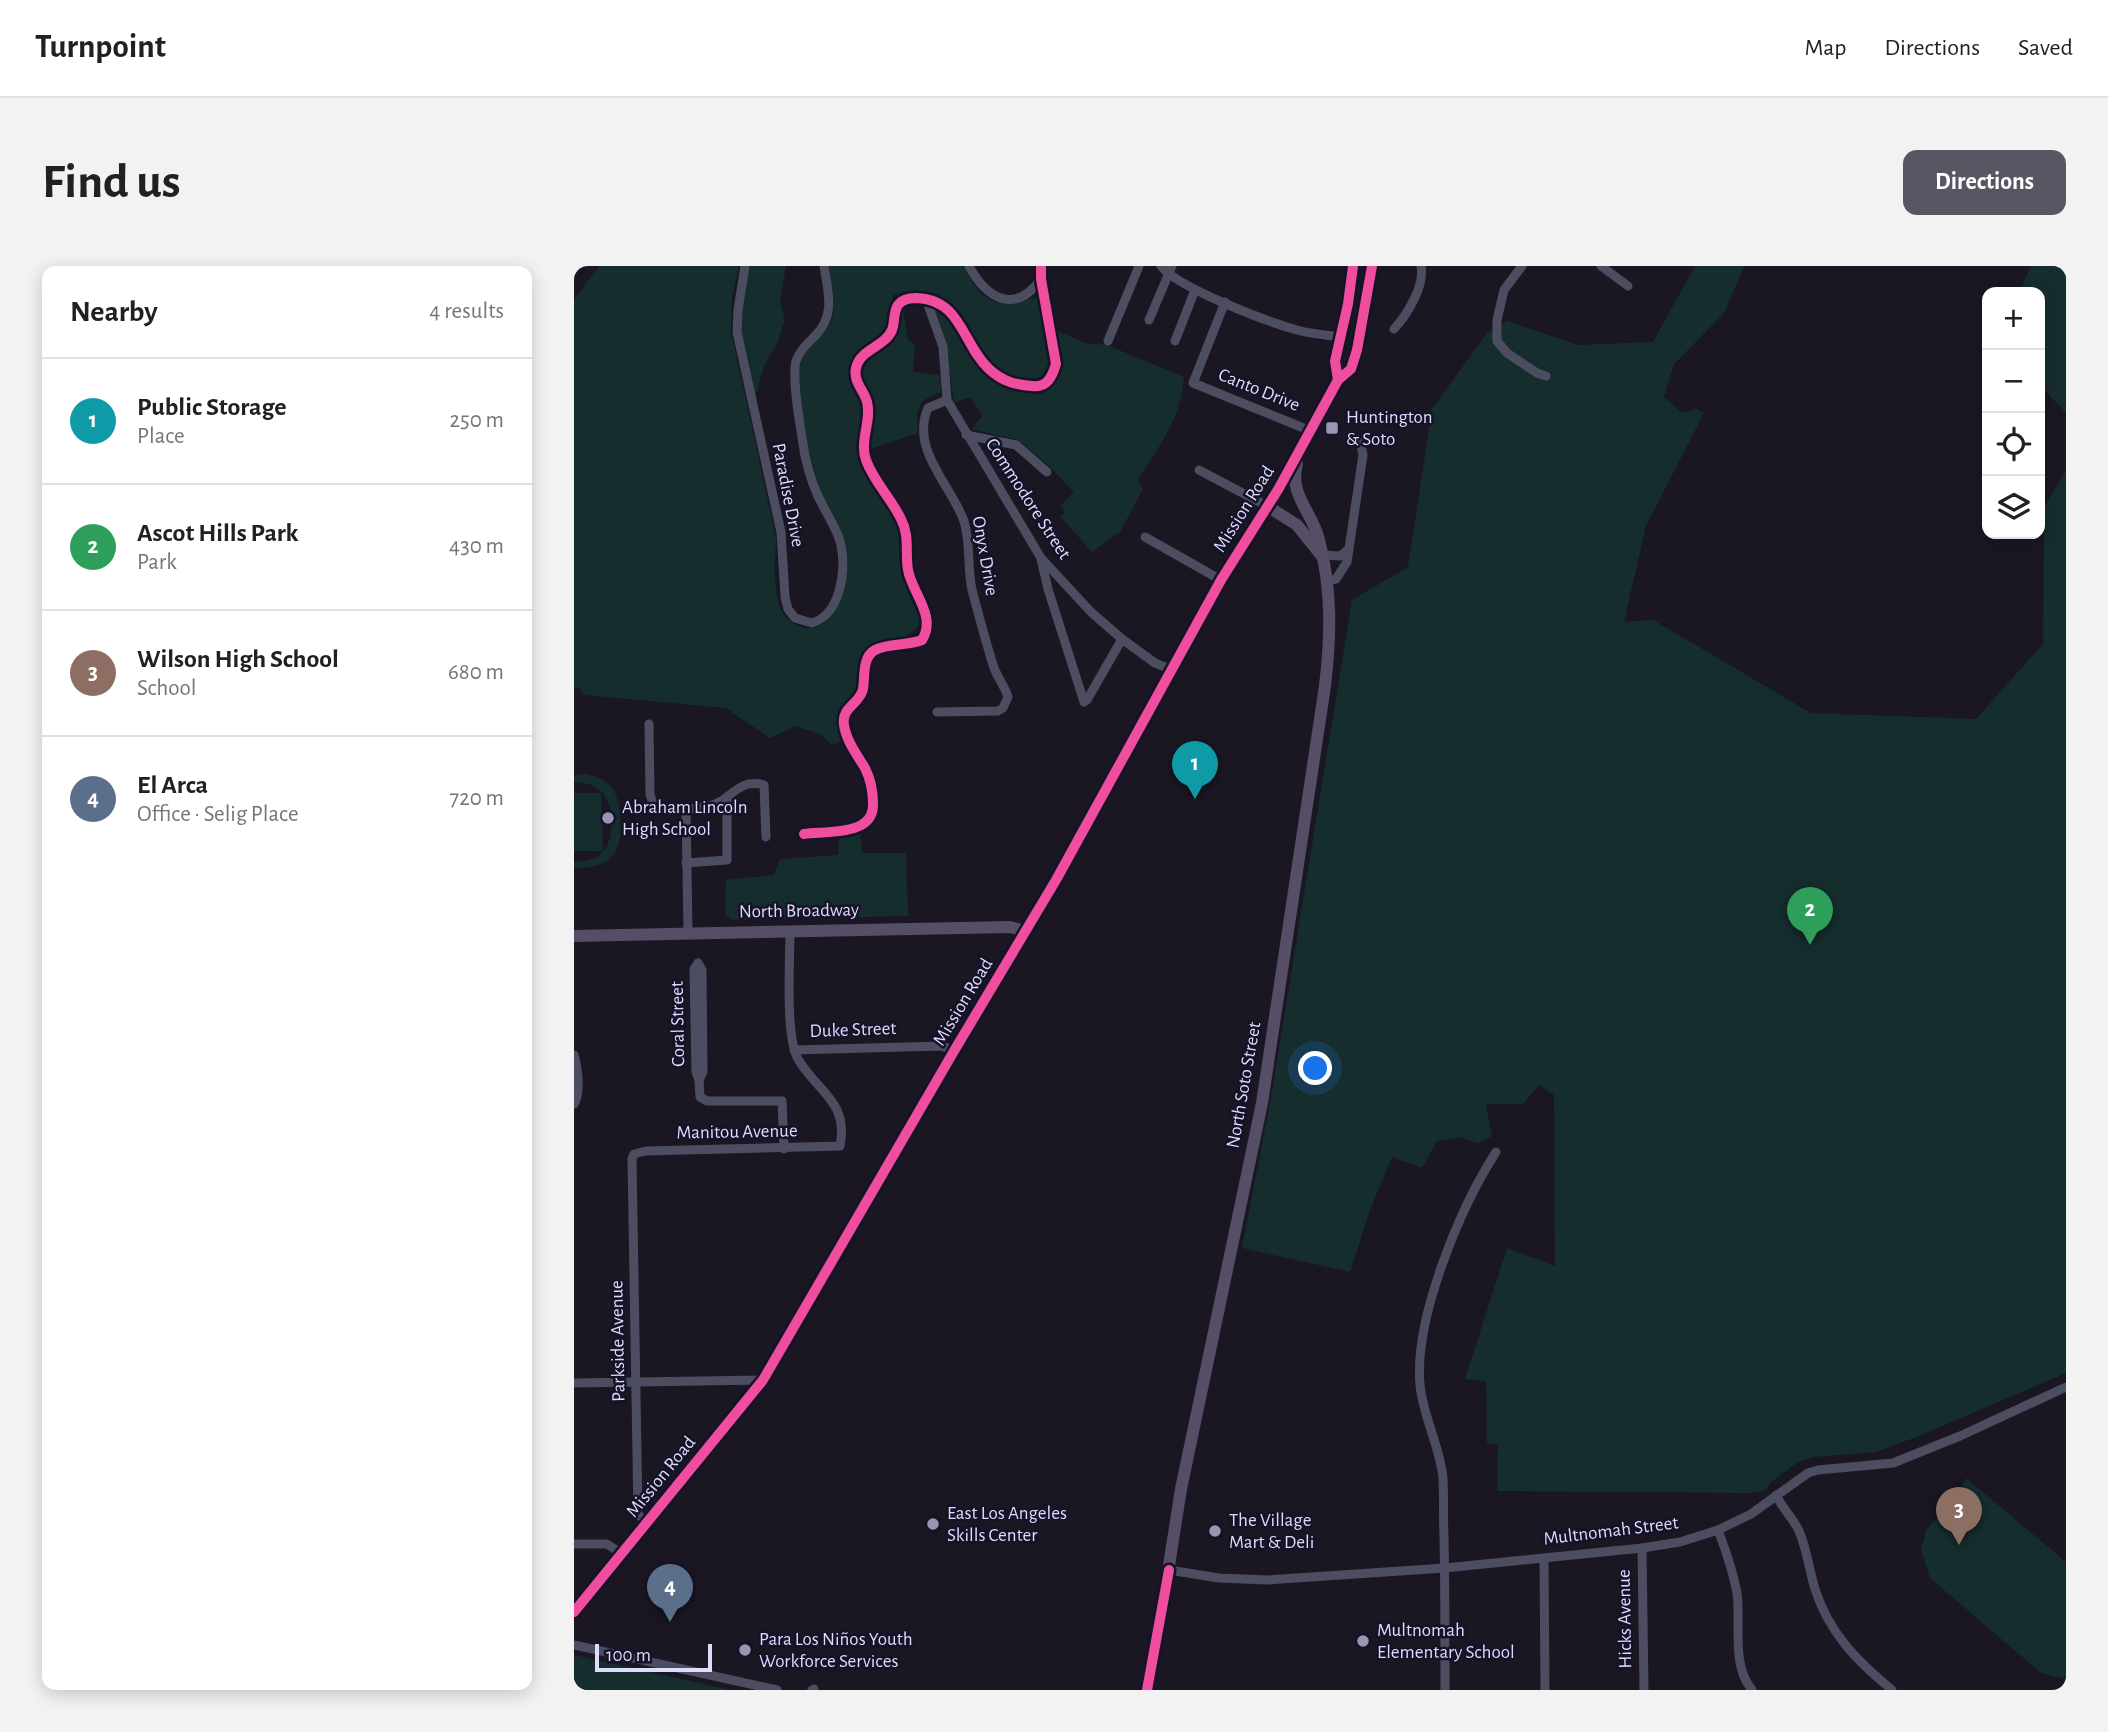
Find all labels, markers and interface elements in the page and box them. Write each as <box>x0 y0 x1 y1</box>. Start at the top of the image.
text: Turnpoint <box>35 31 166 64</box>
text: Map <box>1804 36 1846 60</box>
text: Directions <box>1884 36 1980 60</box>
text: Saved <box>2018 36 2073 60</box>
button: Directions <box>1903 150 2066 215</box>
text: Find us <box>42 158 181 207</box>
map controls <box>1982 287 2045 539</box>
button: + <box>1982 287 2045 350</box>
text: Nearby <box>70 297 158 327</box>
text: 4 results <box>429 300 504 323</box>
button: − <box>1982 350 2045 413</box>
street label: Canto Drive <box>1216 365 1302 415</box>
text: Public Storage <box>137 394 287 420</box>
place label: Huntington & Soto <box>1346 408 1433 449</box>
text: 1 <box>89 409 97 432</box>
text: 250 m <box>450 409 504 432</box>
button: locate <box>1982 413 2045 476</box>
marker: Huntington & Soto <box>1324 420 1340 436</box>
text: Place <box>137 425 185 448</box>
street label: Commodore Street <box>982 435 1074 563</box>
street label: Paradise Drive <box>769 441 807 549</box>
street label: Mission Road <box>1210 462 1278 556</box>
button: layers <box>1982 476 2045 539</box>
street label: Onyx Drive <box>969 515 1001 597</box>
text: Ascot Hills Park <box>137 520 298 546</box>
text: 2 <box>88 535 98 558</box>
text: 430 m <box>449 535 504 558</box>
text: Park <box>137 551 177 574</box>
text: Wilson High School <box>137 646 339 672</box>
text: 3 <box>88 661 98 684</box>
text: 680 m <box>448 661 504 684</box>
text: School <box>137 677 196 700</box>
pin: 1 <box>1172 741 1218 799</box>
text: El Arca <box>137 772 208 798</box>
text: 4 <box>87 787 99 810</box>
text: 720 m <box>450 787 504 810</box>
place label: Abraham Lincoln High School <box>622 798 748 839</box>
text: Office · Selig Place <box>137 803 299 826</box>
marker: Abraham Lincoln High School <box>600 810 616 826</box>
pin: 2 <box>1787 887 1833 945</box>
street label: North Broadway <box>739 900 859 922</box>
street label: Mission Road <box>930 955 996 1049</box>
street label: Coral Street <box>668 981 688 1067</box>
street label: Duke Street <box>809 1019 897 1041</box>
street label: North Soto Street <box>1224 1020 1264 1150</box>
your location <box>1298 1051 1332 1085</box>
street label: Manitou Avenue <box>676 1121 798 1143</box>
street label: Parkside Avenue <box>607 1280 629 1402</box>
street label: Mission Road <box>623 1433 699 1521</box>
pin: 3 <box>1936 1487 1982 1545</box>
place label: East Los Angeles Skills Center <box>947 1504 1067 1545</box>
place label: The Village Mart & Deli <box>1229 1511 1314 1552</box>
street label: Multnomah Street <box>1542 1513 1680 1549</box>
marker: East Los Angeles Skills Center <box>925 1516 941 1532</box>
marker: The Village Mart & Deli <box>1207 1523 1223 1539</box>
pin: 4 <box>647 1564 693 1622</box>
street label: Hicks Avenue <box>1615 1569 1635 1669</box>
place label: Multnomah Elementary School <box>1377 1621 1515 1662</box>
place label: Para Los Niños Youth Workforce Services <box>759 1630 913 1671</box>
marker: Multnomah Elementary School <box>1355 1633 1371 1649</box>
scale bar <box>595 1641 712 1673</box>
marker: Para Los Niños Youth Workforce Services <box>737 1642 753 1658</box>
text: 100 m <box>606 1646 651 1665</box>

